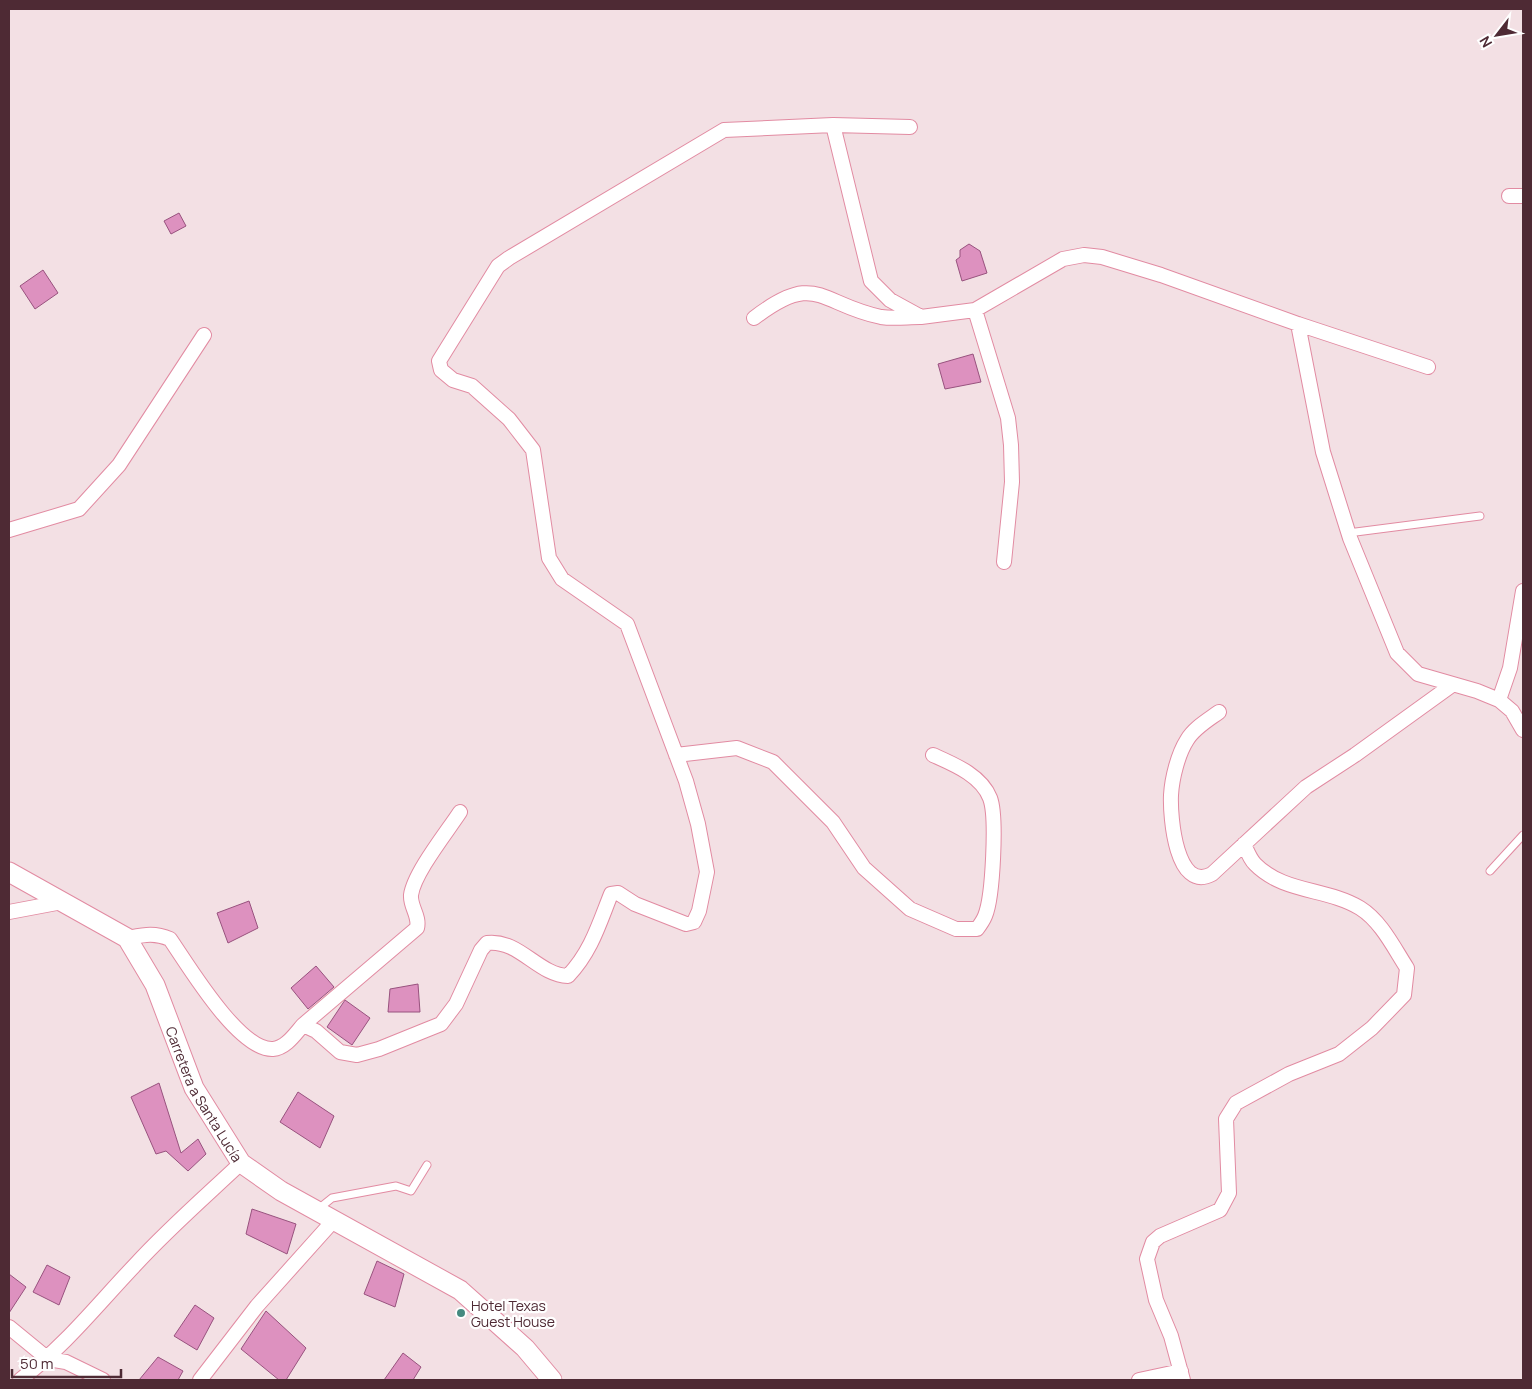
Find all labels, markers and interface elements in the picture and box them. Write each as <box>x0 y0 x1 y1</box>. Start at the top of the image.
north arrow <box>1472 10 1522 60</box>
text: N <box>1475 33 1496 51</box>
street label: Carretera a Santa Lucía <box>162 1024 247 1165</box>
place label: Hotel Texas Guest House <box>471 1296 555 1331</box>
marker: Hotel Texas Guest House <box>455 1307 467 1319</box>
scale bar <box>12 1346 121 1378</box>
text: 50 m <box>20 1353 54 1374</box>

